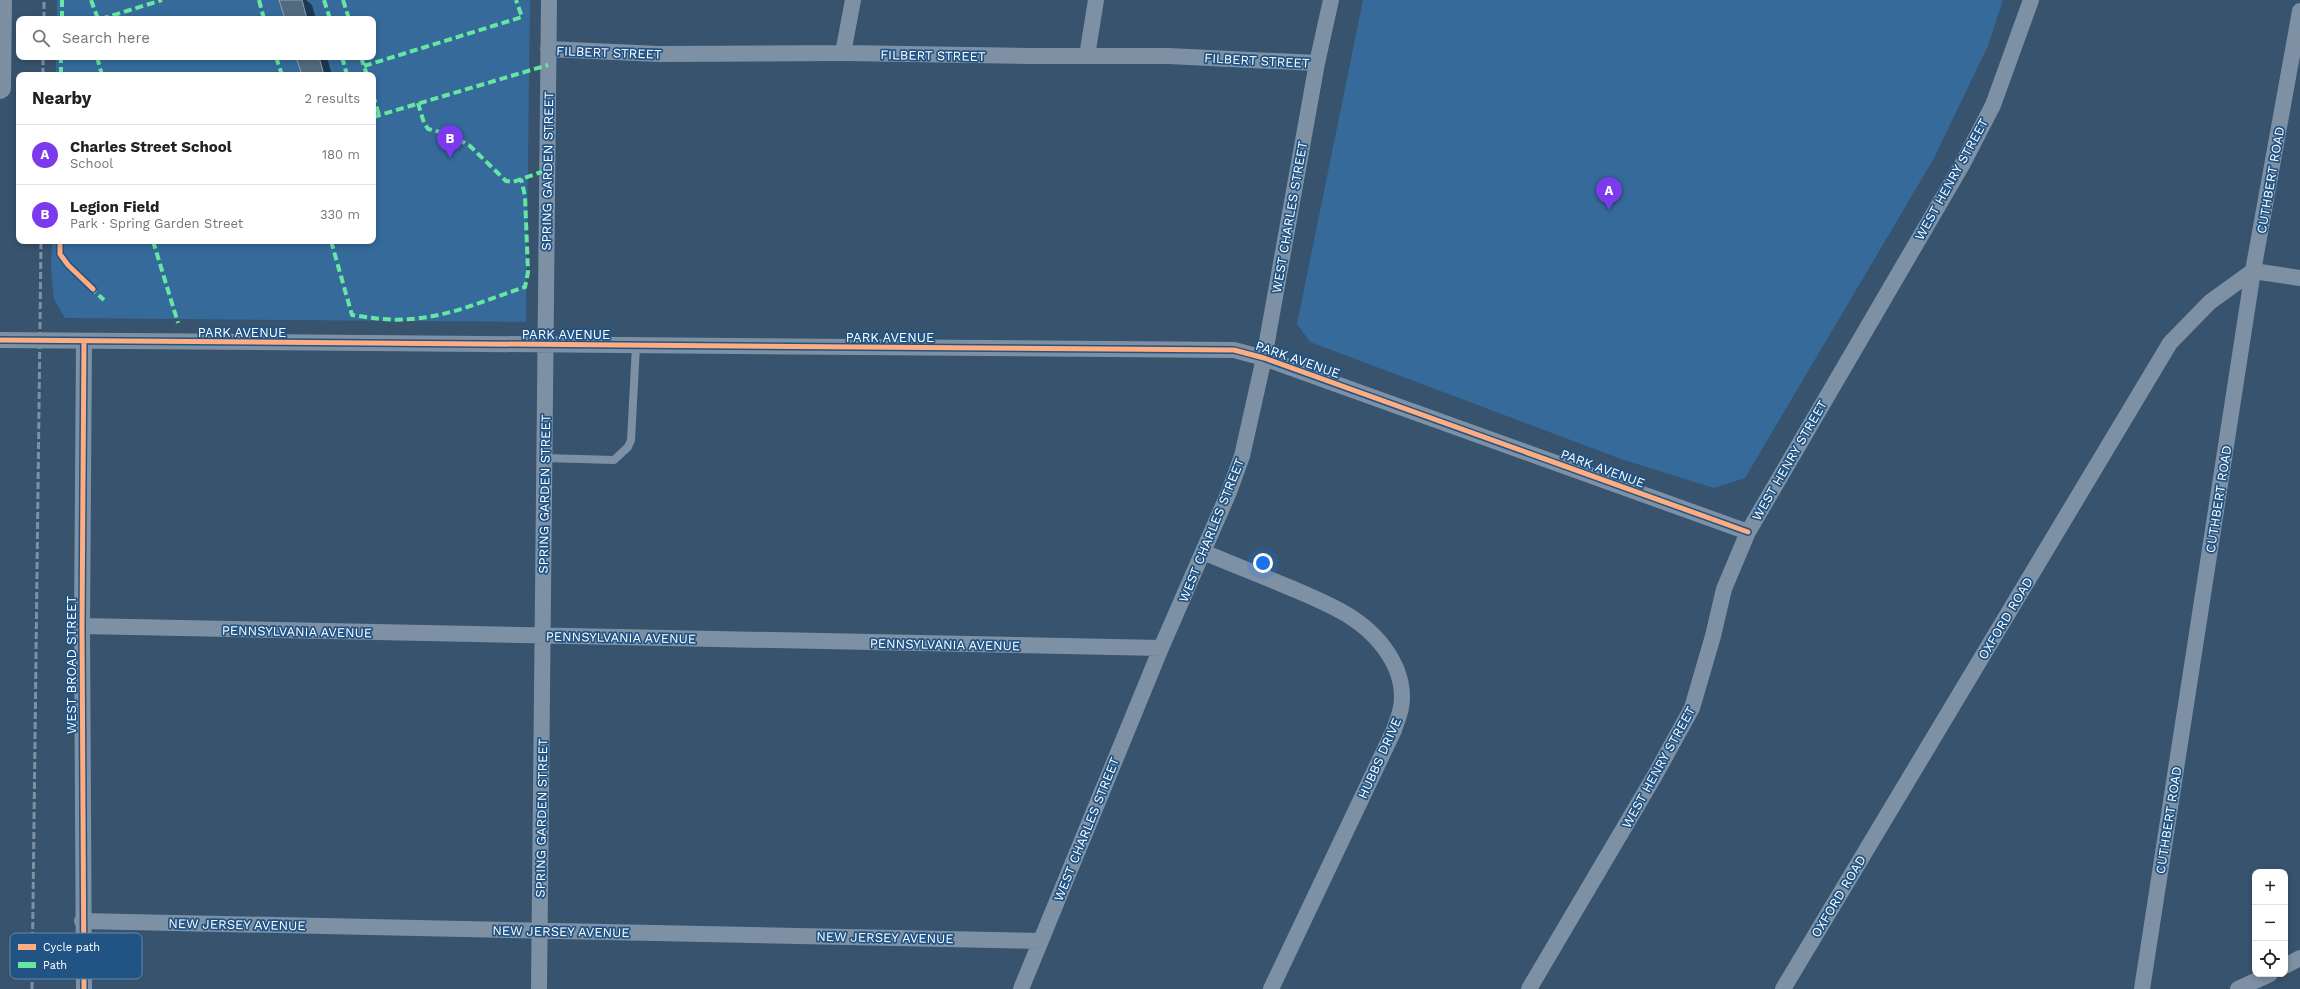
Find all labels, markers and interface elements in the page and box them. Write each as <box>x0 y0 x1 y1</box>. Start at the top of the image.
search box <box>16 16 376 60</box>
icon: search <box>30 27 52 49</box>
text: Search here <box>62 29 150 47</box>
street label: FILBERT STREET <box>556 43 662 62</box>
street label: FILBERT STREET <box>880 47 986 64</box>
street label: FILBERT STREET <box>1204 50 1310 71</box>
text: Nearby <box>32 88 91 108</box>
text: 2 results <box>305 91 360 106</box>
street label: SPRING GARDEN STREET <box>539 91 556 251</box>
street label: WEST HENRY STREET <box>1912 116 1991 243</box>
pin: B <box>437 125 463 158</box>
street label: CUTHBERT ROAD <box>2254 125 2287 235</box>
text: Charles Street School <box>70 138 232 156</box>
street label: WEST CHARLES STREET <box>1269 140 1310 294</box>
text: A <box>41 147 49 162</box>
text: 180 m <box>322 147 360 162</box>
text: School <box>70 156 113 171</box>
pin: A <box>1596 177 1622 210</box>
text: Legion Field <box>70 198 160 216</box>
text: B <box>41 207 49 222</box>
text: 330 m <box>320 207 360 222</box>
text: Park · Spring Garden Street <box>70 216 243 231</box>
street label: PARK AVENUE <box>198 325 286 340</box>
street label: PARK AVENUE <box>522 327 610 342</box>
street label: PARK AVENUE <box>846 330 934 345</box>
street label: PARK AVENUE <box>1254 338 1342 381</box>
street label: WEST HENRY STREET <box>1749 397 1830 523</box>
street label: SPRING GARDEN STREET <box>536 414 553 574</box>
street label: CUTHBERT ROAD <box>2203 444 2234 554</box>
street label: PARK AVENUE <box>1559 446 1647 491</box>
street label: WEST CHARLES STREET <box>1176 456 1247 604</box>
your location <box>1253 553 1273 573</box>
street label: OXFORD ROAD <box>1975 574 2036 662</box>
street label: WEST BROAD STREET <box>64 596 79 734</box>
street label: PENNSYLVANIA AVENUE <box>222 623 372 640</box>
street label: PENNSYLVANIA AVENUE <box>546 629 696 646</box>
street label: PENNSYLVANIA AVENUE <box>870 636 1020 653</box>
street label: WEST HENRY STREET <box>1619 704 1698 831</box>
street label: HUBBS DRIVE <box>1355 715 1404 801</box>
street label: SPRING GARDEN STREET <box>533 738 550 898</box>
street label: WEST CHARLES STREET <box>1051 755 1122 903</box>
street label: CUTHBERT ROAD <box>2153 765 2184 875</box>
street label: OXFORD ROAD <box>1808 852 1869 940</box>
map controls <box>2252 869 2288 977</box>
button: + <box>2252 869 2288 905</box>
button: − <box>2252 905 2288 941</box>
street label: NEW JERSEY AVENUE <box>168 916 306 933</box>
street label: NEW JERSEY AVENUE <box>492 923 630 940</box>
street label: NEW JERSEY AVENUE <box>816 929 954 946</box>
legend <box>10 933 142 979</box>
text: Cycle path <box>43 941 100 954</box>
button: locate <box>2252 941 2288 977</box>
text: Path <box>43 959 67 972</box>

